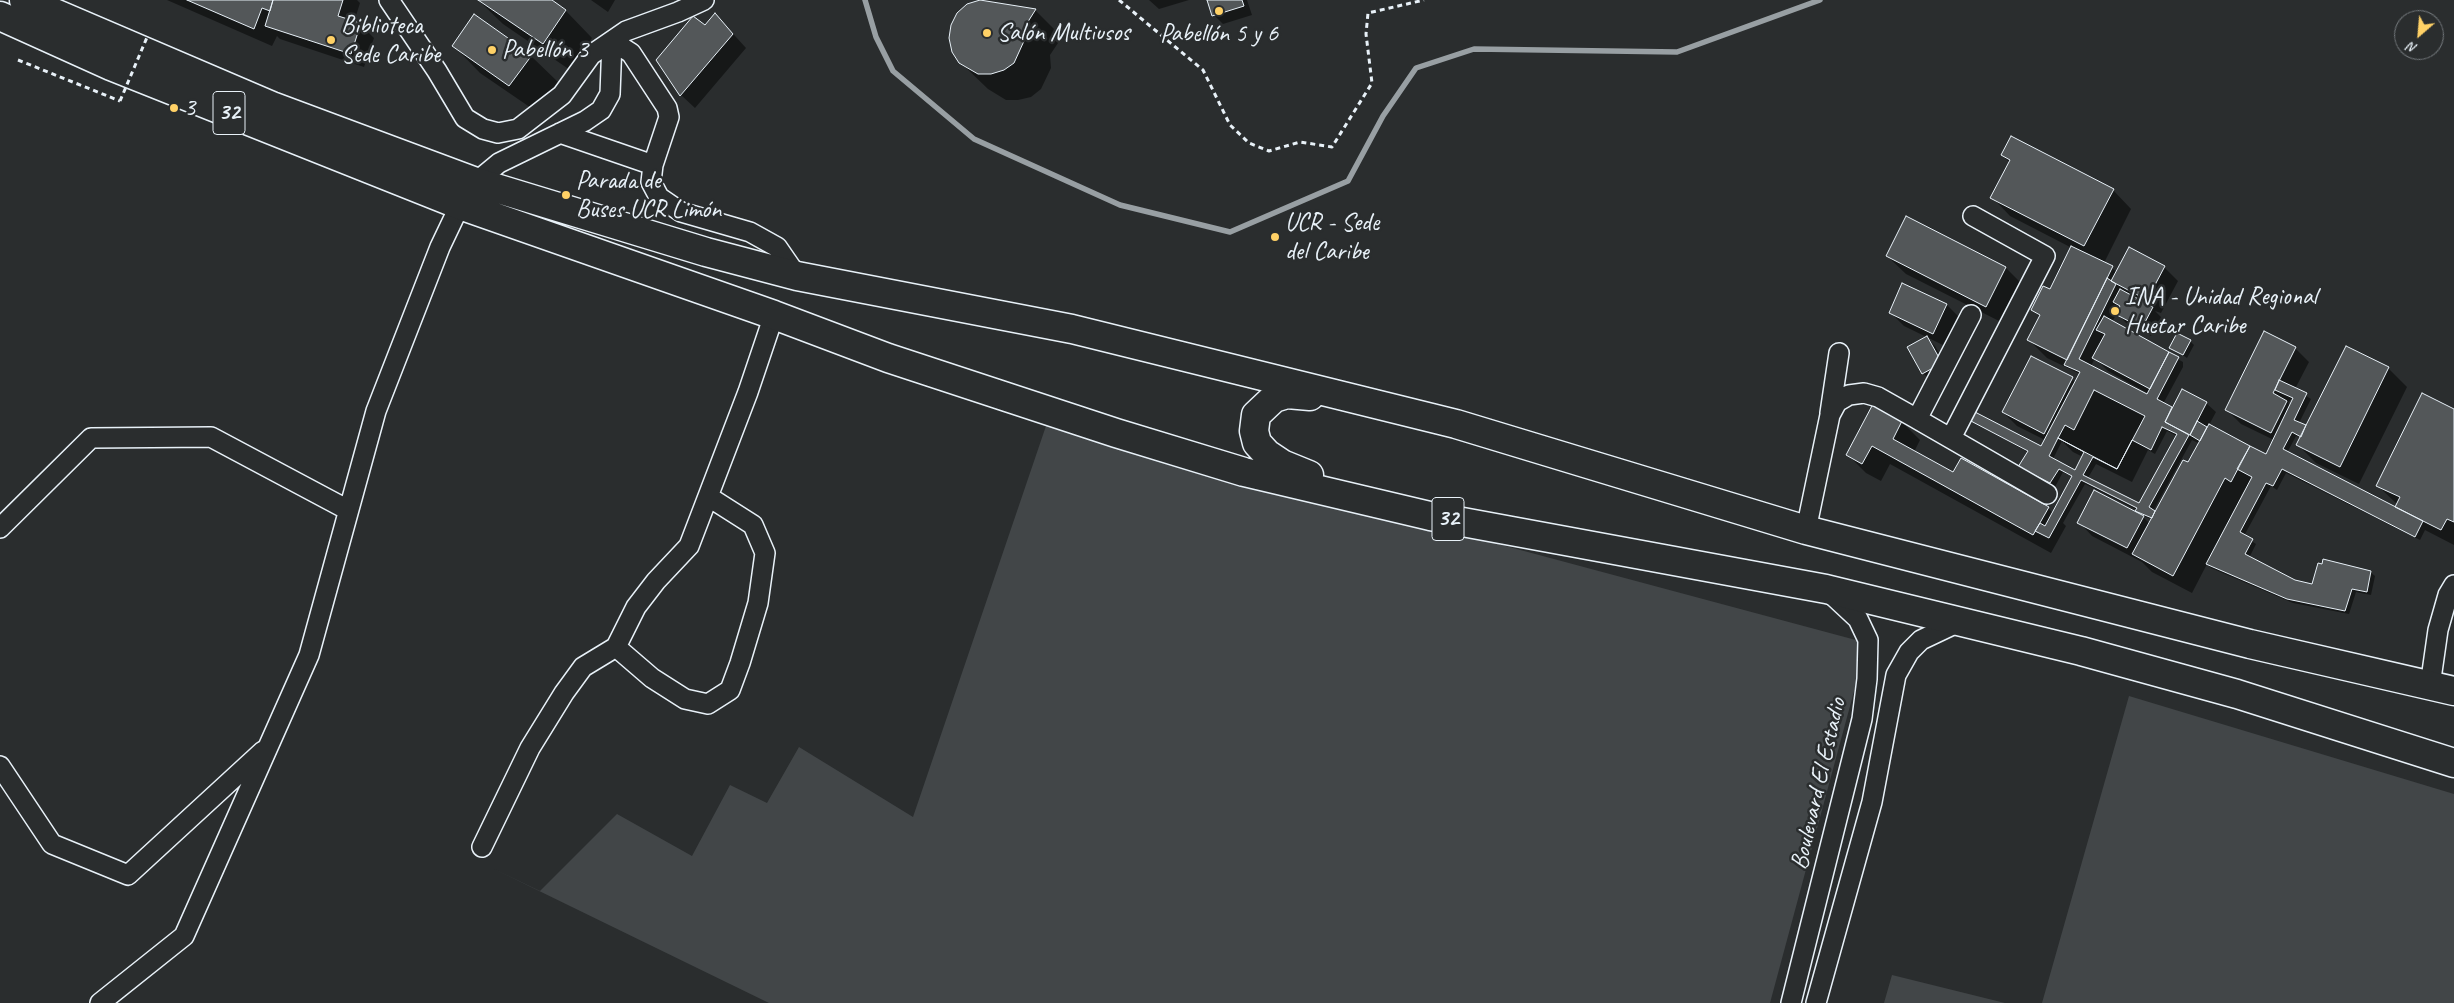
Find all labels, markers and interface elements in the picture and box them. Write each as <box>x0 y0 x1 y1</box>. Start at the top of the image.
marker: Pabellón 5 y 6 <box>1213 5 1225 17</box>
north arrow <box>2394 10 2444 60</box>
place label: Biblioteca Sede Caribe <box>341 11 440 70</box>
place label: Salón Multiusos <box>997 18 1130 48</box>
place label: Pabellón 5 y 6 <box>1160 19 1278 49</box>
marker: Salón Multiusos <box>981 27 993 39</box>
marker: Biblioteca Sede Caribe <box>325 34 337 46</box>
place label: Pabellón 3 <box>502 35 588 65</box>
text: N <box>2405 38 2420 57</box>
marker: Pabellón 3 <box>486 44 498 56</box>
road number: 32 <box>213 92 245 134</box>
place label: 3 <box>184 93 195 123</box>
marker: 3 <box>168 102 180 114</box>
place label: Parada de Buses UCR Limón <box>576 166 721 225</box>
marker: Parada de Buses UCR Limón <box>560 189 572 201</box>
place label: UCR - Sede del Caribe <box>1285 208 1379 267</box>
marker: UCR - Sede del Caribe <box>1269 231 1281 243</box>
place label: INA - Unidad Regional Huetar Caribe <box>2125 282 2317 341</box>
marker: INA - Unidad Regional Huetar Caribe <box>2109 305 2121 317</box>
road number: 32 <box>1432 498 1464 540</box>
street label: Boulevard El Estadio <box>1785 695 1853 873</box>

